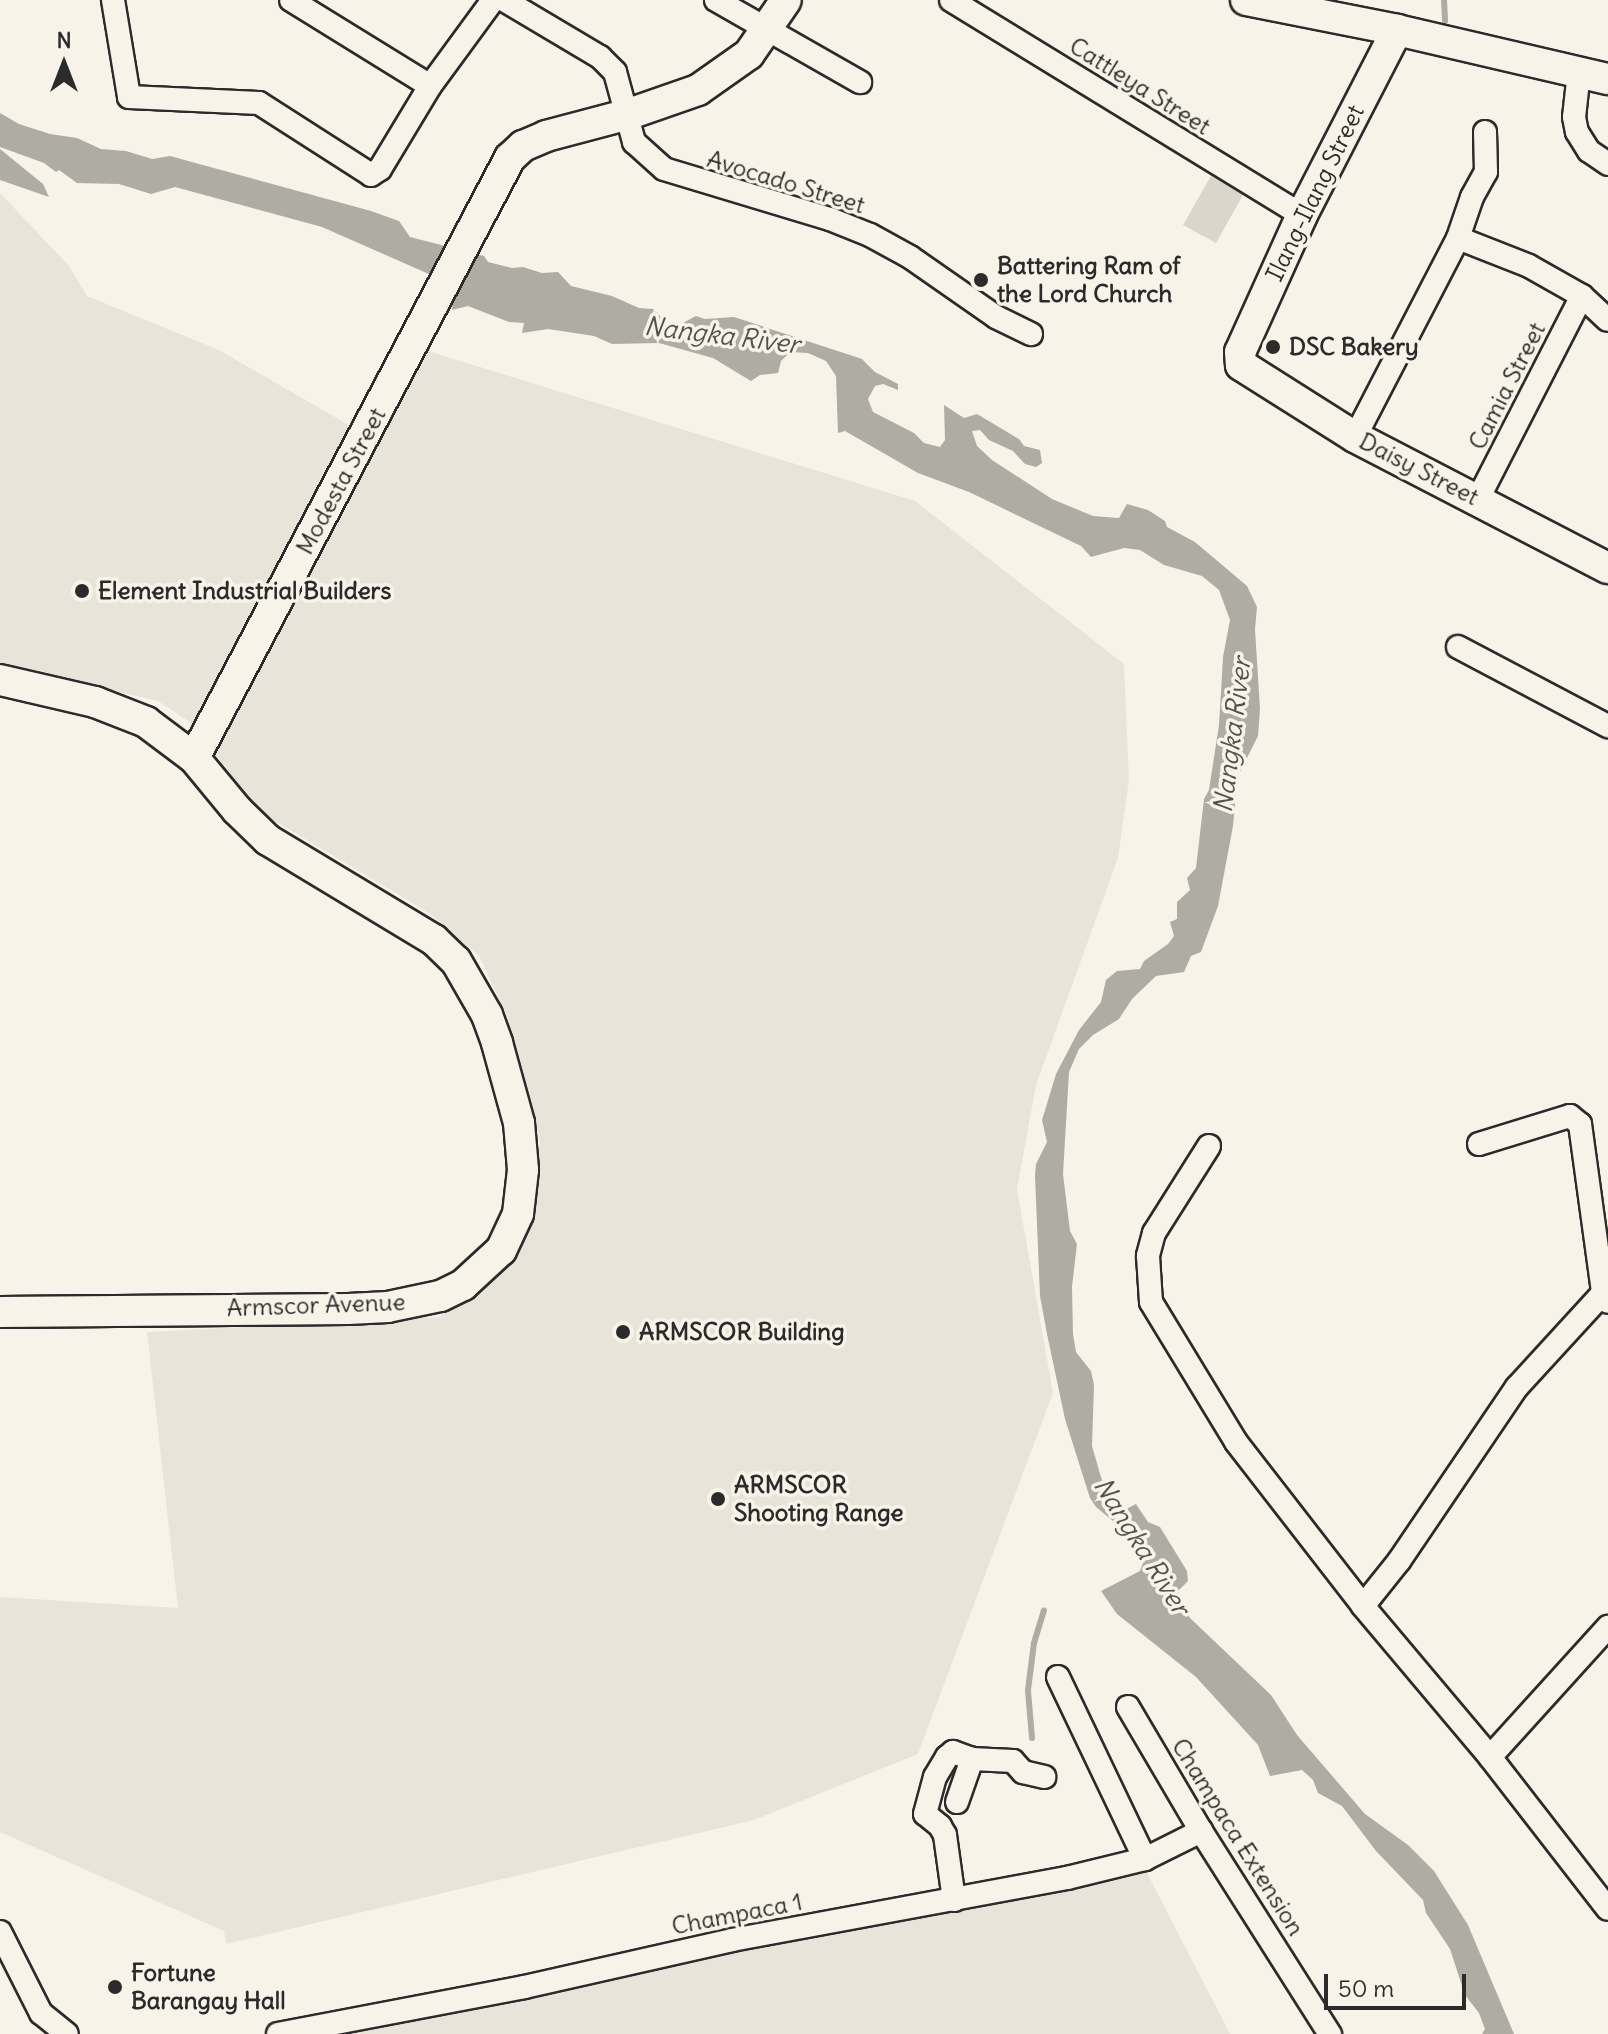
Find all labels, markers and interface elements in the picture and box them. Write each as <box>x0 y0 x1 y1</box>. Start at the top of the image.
north arrow <box>24 24 104 104</box>
text: N <box>56 26 72 54</box>
street label: Cattleya Street <box>1064 31 1216 141</box>
street label: Ilang-Ilang Street <box>1260 100 1370 286</box>
street label: Avocado Street <box>704 144 868 220</box>
place label: Battering Ram of the Lord Church <box>997 252 1180 308</box>
marker: Battering Ram of the Lord Church <box>972 271 990 289</box>
water label: Nangka River <box>643 310 801 360</box>
street label: Camia Street <box>1463 317 1551 455</box>
place label: DSC Bakery <box>1289 333 1419 361</box>
marker: DSC Bakery <box>1264 338 1282 356</box>
street label: Modesta Street <box>290 403 392 559</box>
street label: Daisy Street <box>1354 427 1484 511</box>
place label: Element Industrial Builders <box>98 577 391 605</box>
marker: Element Industrial Builders <box>73 582 91 600</box>
water label: Nangka River <box>1207 656 1257 814</box>
street label: Armscor Avenue <box>226 1287 406 1323</box>
place label: ARMSCOR Building <box>639 1318 845 1346</box>
marker: ARMSCOR Building <box>614 1323 632 1341</box>
place label: ARMSCOR Shooting Range <box>734 1471 904 1527</box>
water label: Nangka River <box>1087 1472 1197 1620</box>
marker: ARMSCOR Shooting Range <box>709 1490 727 1508</box>
street label: Champaca Extension <box>1166 1733 1310 1941</box>
street label: Champaca 1 <box>669 1887 805 1941</box>
scale bar <box>1328 1958 1470 2008</box>
place label: Fortune Barangay Hall <box>131 1959 286 2015</box>
text: 50 m <box>1338 1973 1394 2003</box>
marker: Fortune Barangay Hall <box>106 1978 124 1996</box>

